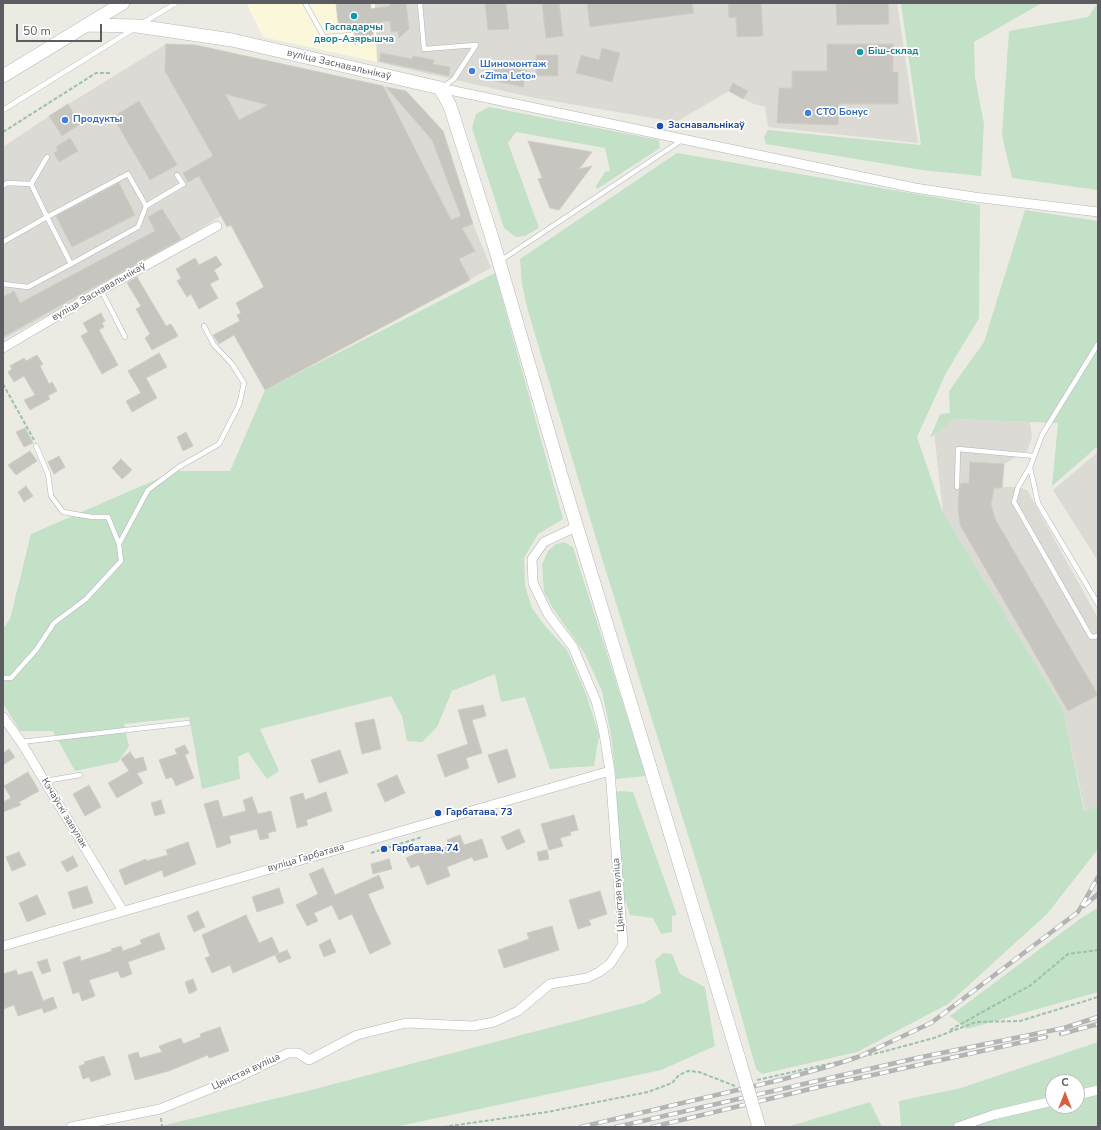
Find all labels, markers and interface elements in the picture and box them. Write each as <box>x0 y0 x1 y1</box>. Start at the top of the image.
marker: Гаспадарчы двор-Азярышча <box>349 11 359 21</box>
scale bar <box>18 16 104 42</box>
place label: Гаспадарчы двор-Азярышча <box>314 22 394 46</box>
text: 50 m <box>23 23 51 39</box>
place label: Біш-склад <box>868 46 918 58</box>
street label: вуліца Заснавальнікаў <box>286 47 392 83</box>
marker: Біш-склад <box>855 47 865 57</box>
place label: Шиномонтаж «Zima Leto» <box>480 59 546 82</box>
marker: Шиномонтаж «Zima Leto» <box>467 66 477 76</box>
place label: СТО Бонус <box>816 107 868 119</box>
marker: СТО Бонус <box>803 108 813 118</box>
place label: Продукты <box>73 114 122 126</box>
marker: Продукты <box>60 115 70 125</box>
place label: Заснавальнікаў <box>668 120 745 132</box>
marker: Заснавальнікаў <box>655 121 665 131</box>
street label: вуліца Заснавальнікаў <box>50 260 148 324</box>
street label: Кэчаўскі завулак <box>38 776 90 850</box>
place label: Гарбатава, 73 <box>446 807 512 819</box>
marker: Гарбатава, 73 <box>433 808 443 818</box>
street label: вуліца Гарбатава <box>266 841 346 875</box>
place label: Гарбатава, 74 <box>392 843 458 855</box>
marker: Гарбатава, 74 <box>379 844 389 854</box>
street label: Цяністая вуліца <box>610 858 628 932</box>
street label: Цяністая вуліца <box>210 1051 282 1093</box>
north arrow <box>1045 1074 1085 1114</box>
text: С <box>1061 1075 1069 1090</box>

